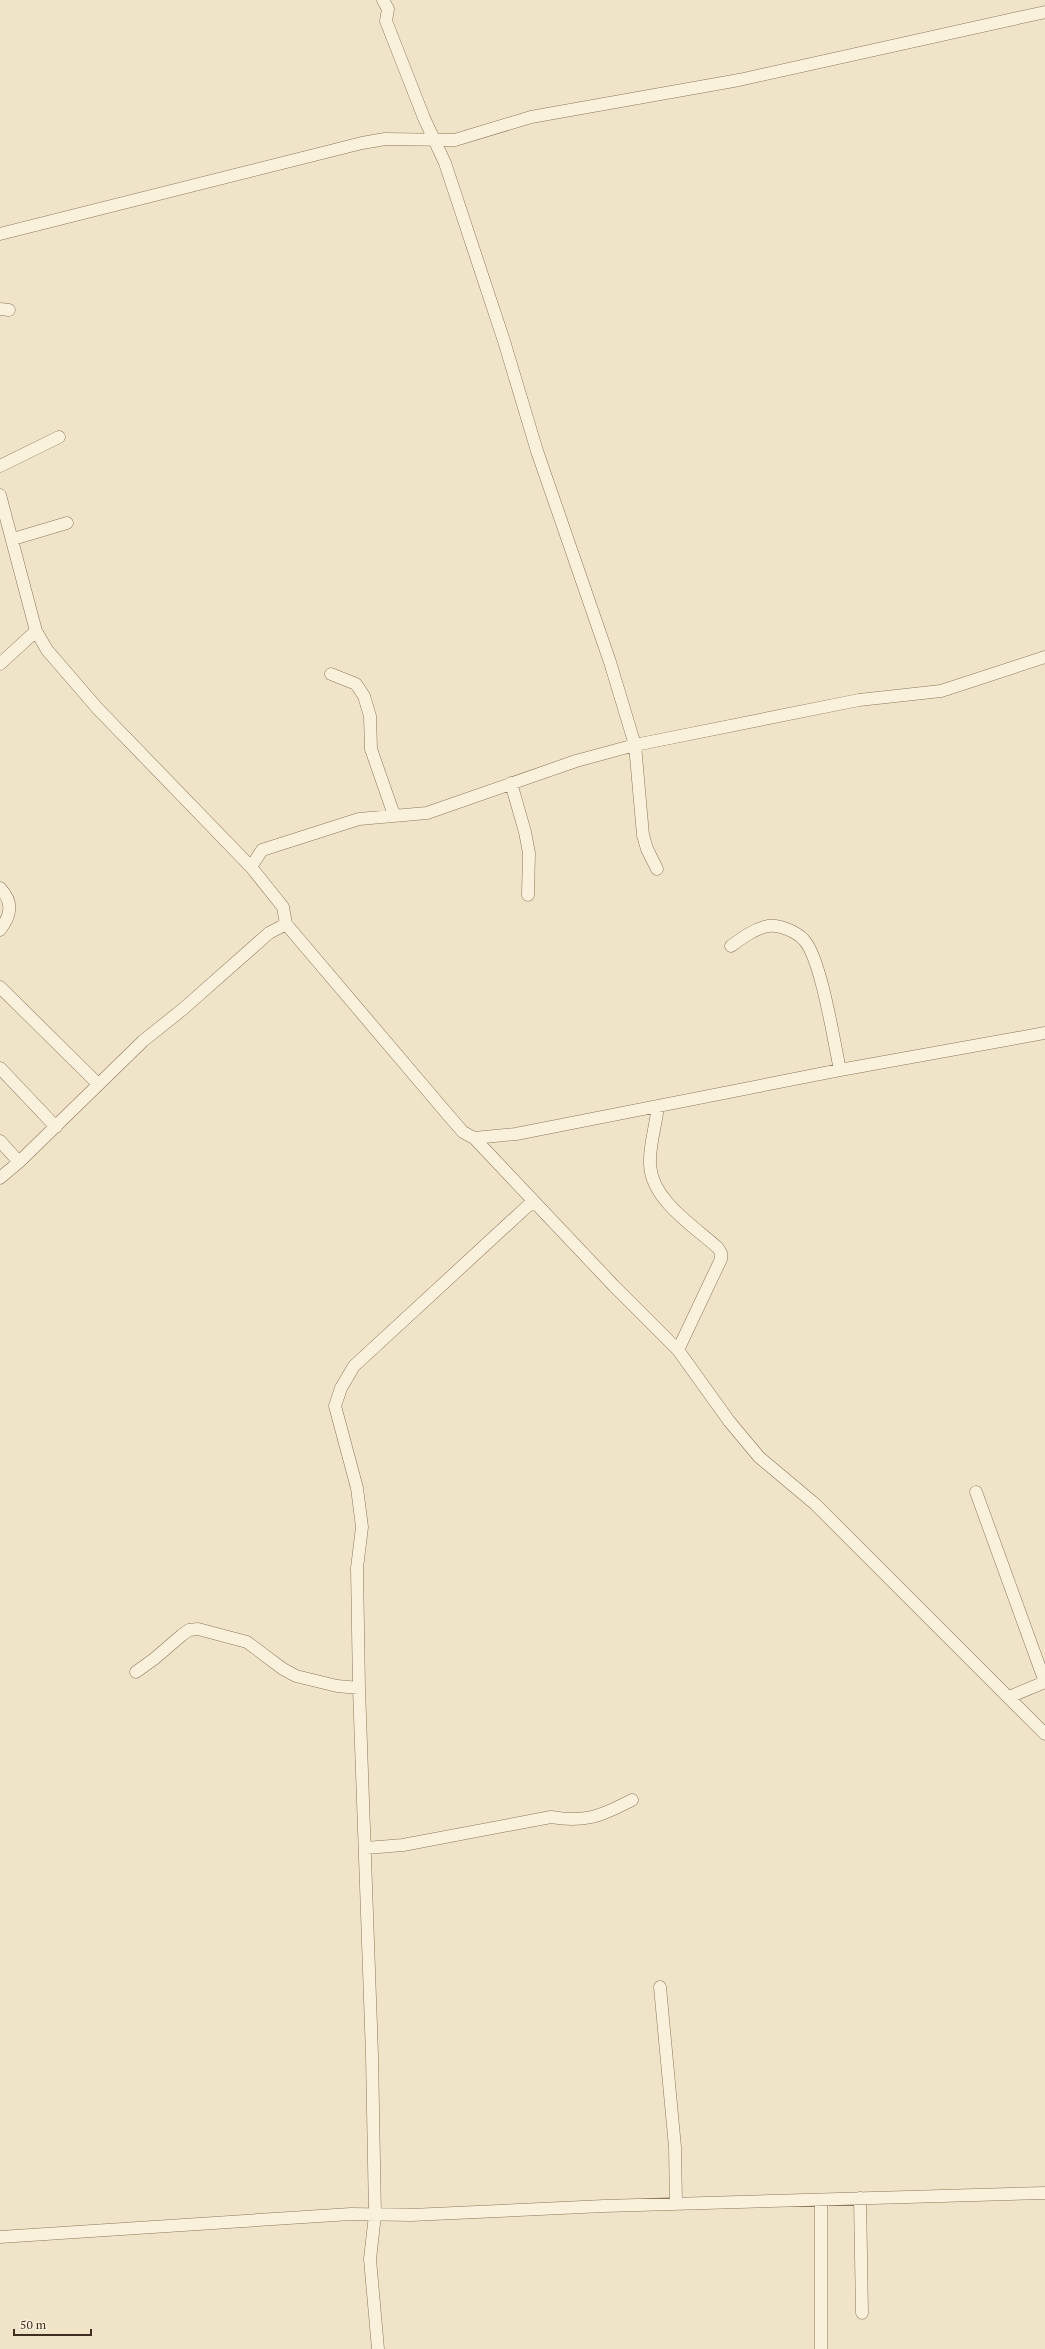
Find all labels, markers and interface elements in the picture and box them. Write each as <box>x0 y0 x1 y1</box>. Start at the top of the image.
scale bar <box>14 2311 91 2337</box>
text: 50 m <box>20 2317 47 2332</box>

